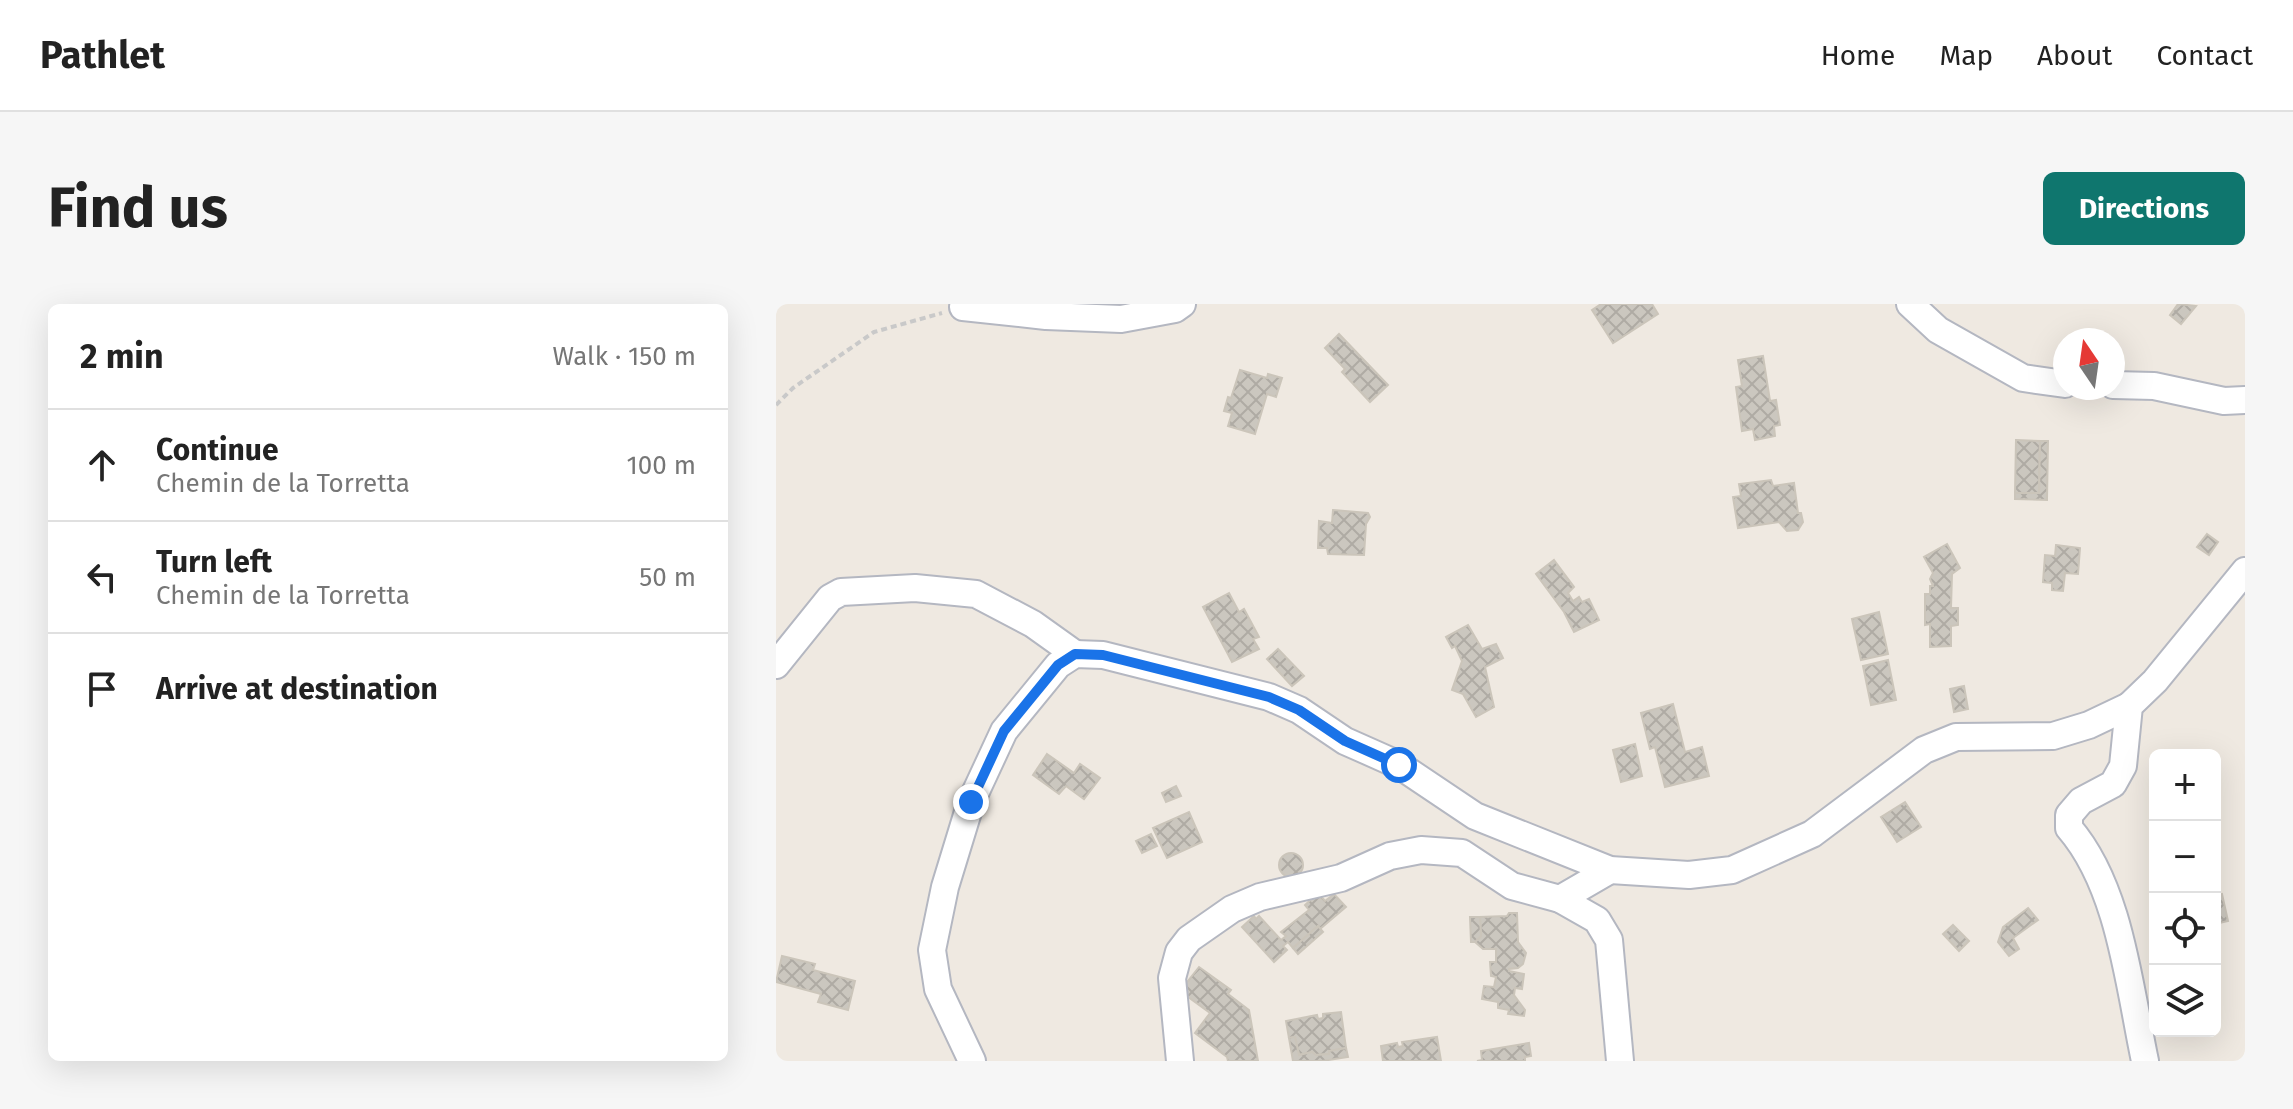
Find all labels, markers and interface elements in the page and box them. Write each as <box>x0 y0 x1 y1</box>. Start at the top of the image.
text: Pathlet <box>40 32 165 78</box>
text: Home <box>1821 39 1895 72</box>
text: Map <box>1939 39 1993 72</box>
text: About <box>2037 39 2112 72</box>
text: Contact <box>2156 39 2253 72</box>
button: Directions <box>2043 172 2245 245</box>
text: Find us <box>48 175 228 242</box>
north arrow <box>2053 328 2125 400</box>
text: 2 min <box>80 336 164 377</box>
text: Walk · 150 m <box>553 341 696 372</box>
text: Continue <box>156 432 279 468</box>
icon: ahead <box>80 443 124 487</box>
text: 100 m <box>627 450 696 481</box>
text: Chemin de la Torretta <box>156 468 410 499</box>
text: Turn left <box>156 544 272 580</box>
icon: left <box>80 555 124 599</box>
text: 50 m <box>639 562 696 593</box>
text: Chemin de la Torretta <box>156 580 410 611</box>
icon: arrive <box>80 667 124 711</box>
text: Arrive at destination <box>156 671 438 707</box>
route start <box>1381 747 1417 783</box>
map controls <box>2149 749 2221 1037</box>
button: + <box>2149 749 2221 821</box>
route end <box>953 784 989 820</box>
button: − <box>2149 821 2221 893</box>
button: locate <box>2149 893 2221 965</box>
button: layers <box>2149 965 2221 1037</box>

